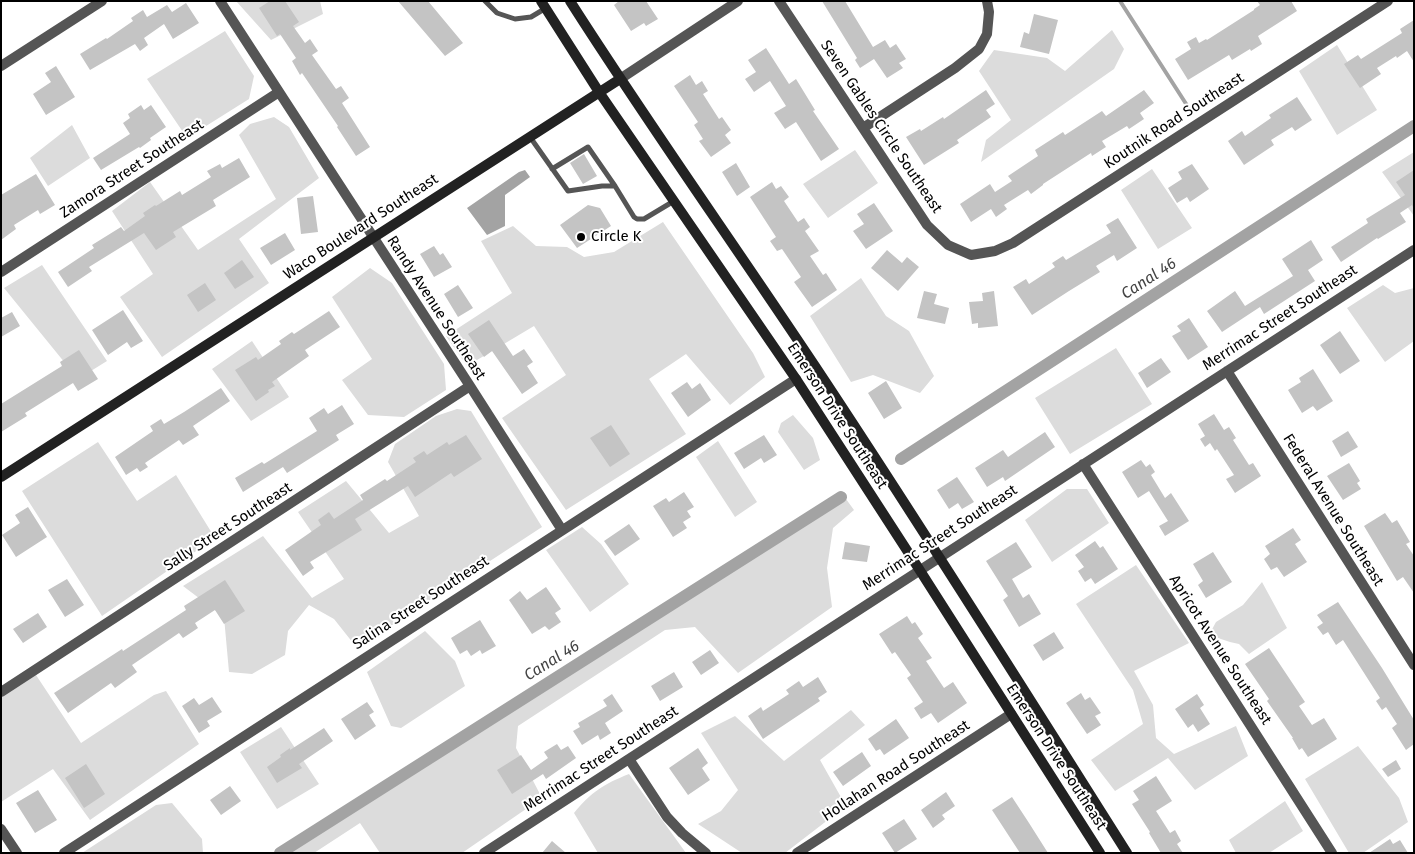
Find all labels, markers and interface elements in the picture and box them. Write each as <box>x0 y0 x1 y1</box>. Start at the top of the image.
street label: Seven Gables Circle Southeast <box>816 37 946 217</box>
street label: Koutnik Road Southeast <box>1101 69 1247 173</box>
street label: Zamora Street Southeast <box>57 116 207 222</box>
street label: Waco Boulevard Southeast <box>280 170 442 284</box>
place label: Circle K <box>591 228 641 246</box>
marker: Circle K <box>575 231 587 243</box>
street label: Randy Avenue Southeast <box>383 233 489 383</box>
water label: Canal 46 <box>1118 254 1180 304</box>
street label: Merrimac Street Southeast <box>1199 261 1361 375</box>
street label: Emerson Drive Southeast <box>783 340 891 492</box>
street label: Federal Avenue Southeast <box>1279 431 1387 589</box>
street label: Sally Street Southeast <box>161 479 295 575</box>
street label: Merrimac Street Southeast <box>859 481 1021 595</box>
street label: Salina Street Southeast <box>350 552 492 654</box>
street label: Apricot Avenue Southeast <box>1165 572 1275 728</box>
water label: Canal 46 <box>521 637 583 685</box>
street label: Emerson Drive Southeast <box>1002 681 1110 833</box>
street label: Merrimac Street Southeast <box>520 702 682 816</box>
street label: Hollahan Road Southeast <box>819 716 973 826</box>

